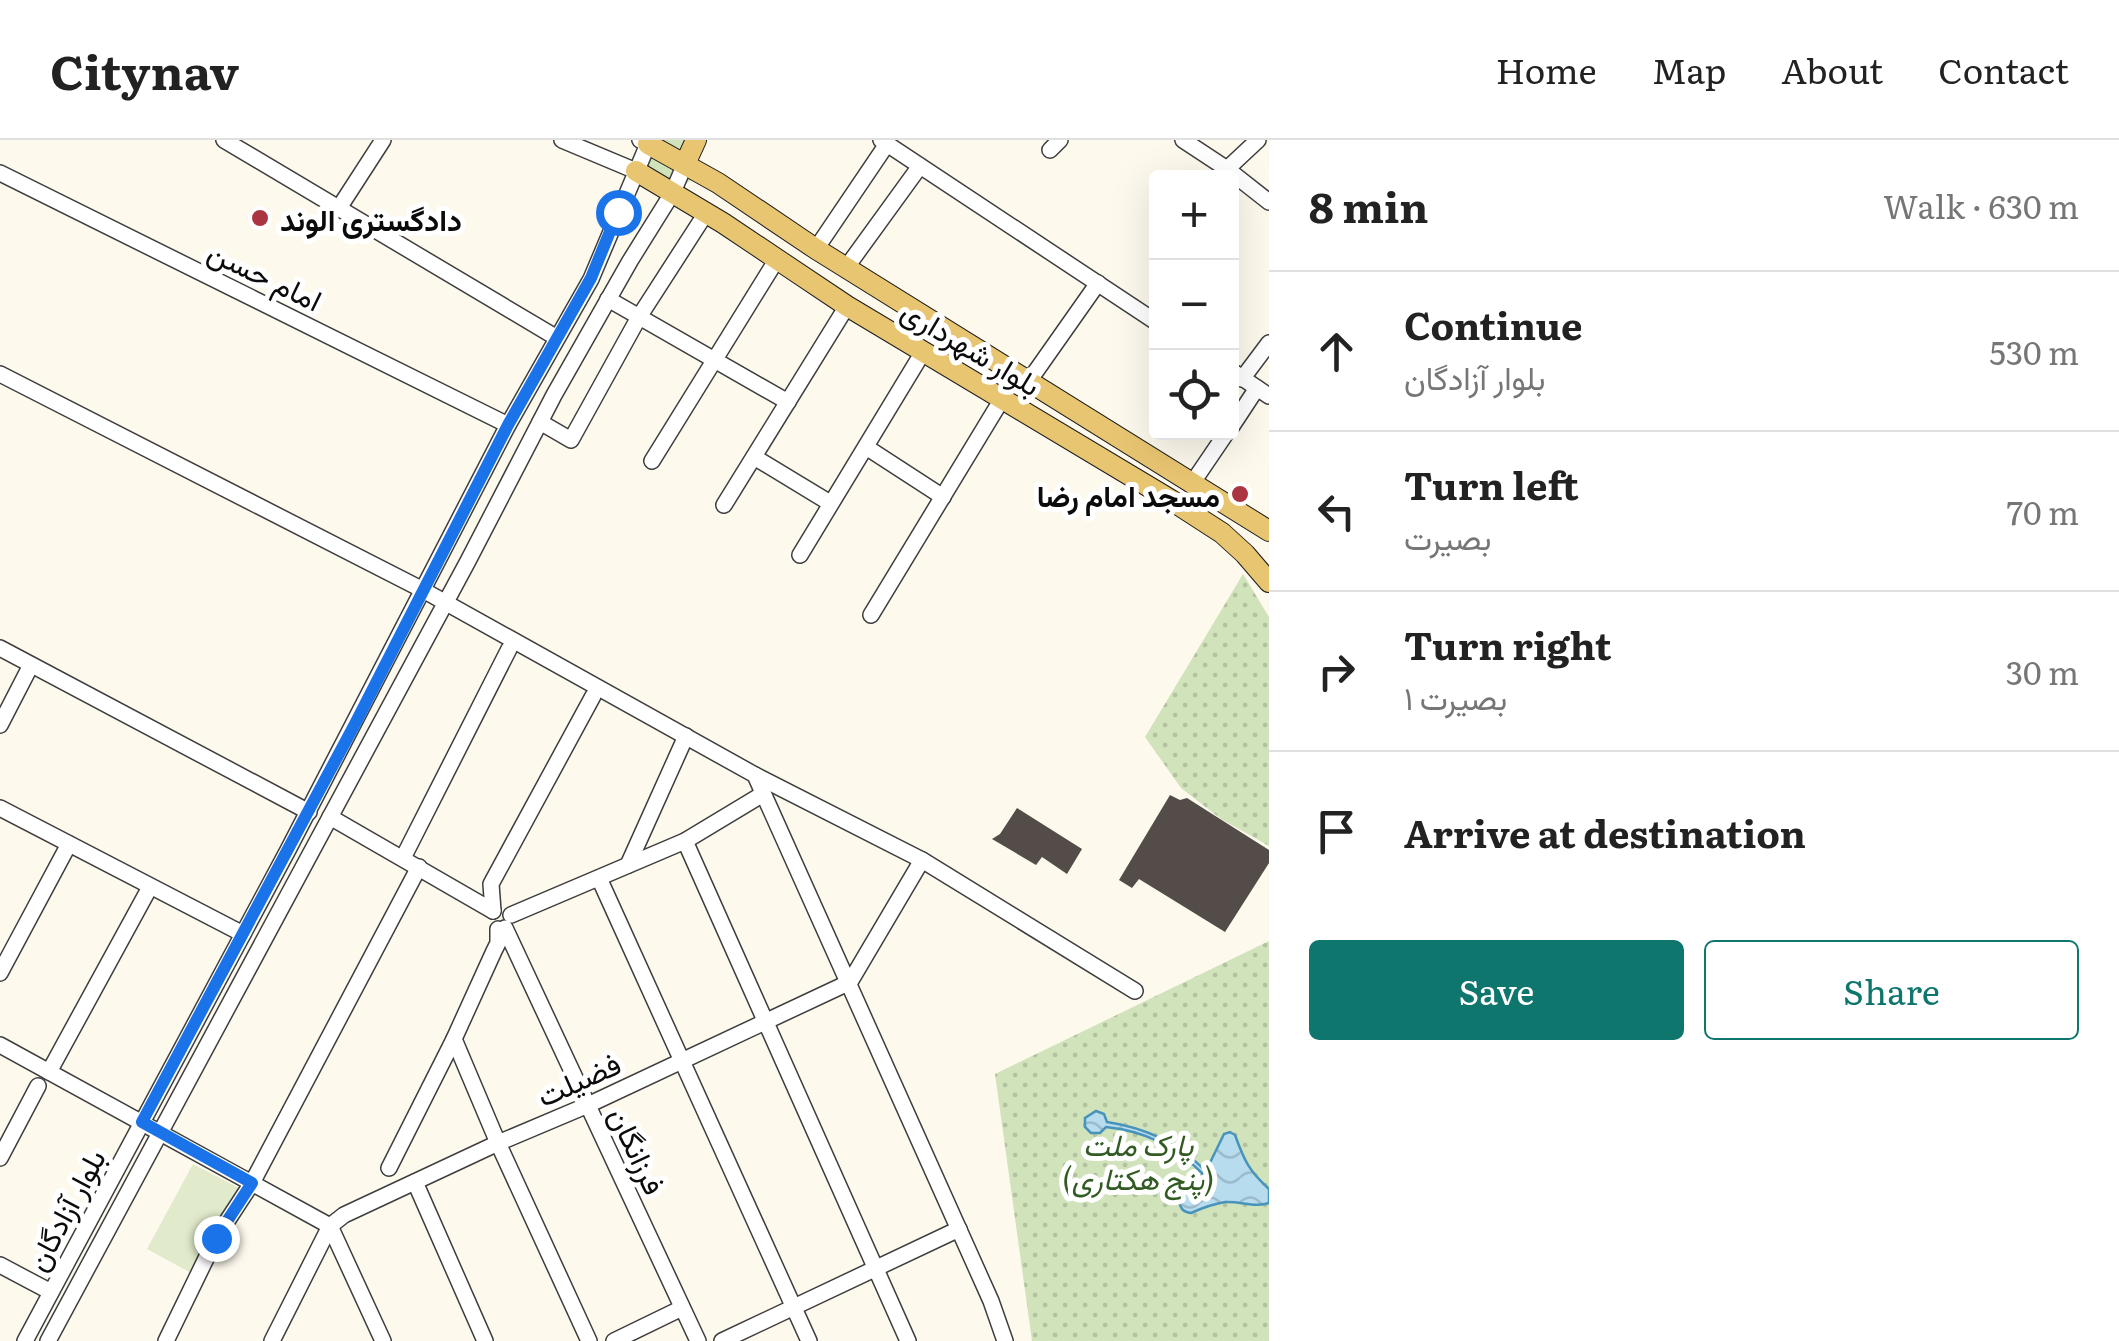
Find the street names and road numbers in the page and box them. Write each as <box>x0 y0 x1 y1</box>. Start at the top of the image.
street label: امام حسن <box>202 228 330 320</box>
street label: بلوار شهرداری <box>894 287 1050 405</box>
street label: فضیلت <box>529 1040 627 1116</box>
street label: فرزانگان <box>600 1099 678 1201</box>
street label: بلوار آزادگان <box>13 1140 115 1278</box>

